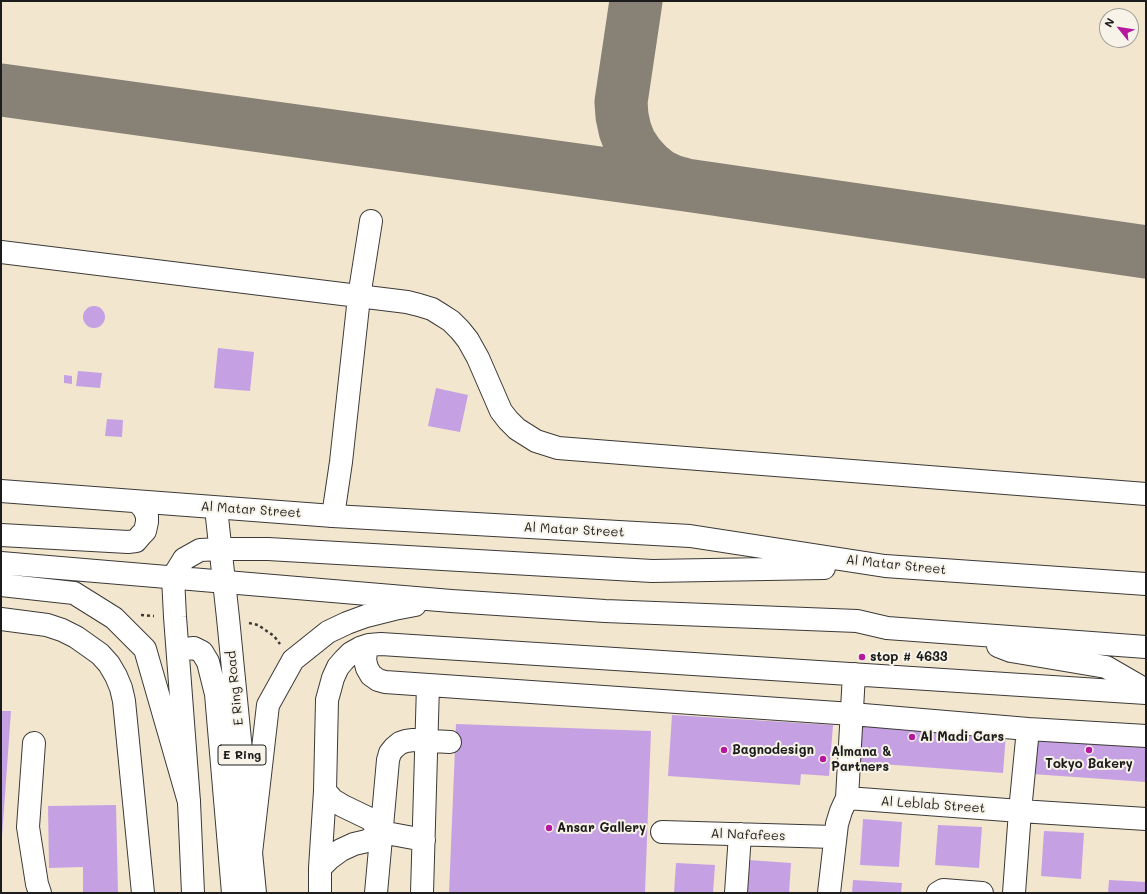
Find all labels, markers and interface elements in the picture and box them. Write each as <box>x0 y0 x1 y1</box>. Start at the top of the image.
north arrow <box>1099 8 1139 48</box>
text: N <box>1100 15 1118 30</box>
street label: Al Matar Street <box>200 499 302 521</box>
street label: Al Matar Street <box>523 520 625 540</box>
street label: Al Matar Street <box>845 552 947 578</box>
place label: stop # 4633 <box>870 649 948 665</box>
street label: E Ring Road <box>223 650 247 726</box>
marker: stop # 4633 <box>857 652 867 662</box>
place label: Al Madi Cars <box>920 729 1004 745</box>
marker: Al Madi Cars <box>907 732 917 742</box>
place label: Bagnodesign <box>732 742 814 758</box>
place label: Almana & Partners <box>831 744 892 775</box>
road number: E Ring <box>218 745 266 765</box>
marker: Bagnodesign <box>719 745 729 755</box>
marker: Tokyo Bakery <box>1084 745 1094 755</box>
marker: Almana & Partners <box>818 754 828 764</box>
place label: Tokyo Bakery <box>1045 756 1133 772</box>
street label: Al Leblab Street <box>880 794 986 816</box>
place label: Ansar Gallery <box>557 820 646 836</box>
marker: Ansar Gallery <box>544 823 554 833</box>
street label: Al Nafafees <box>710 826 786 844</box>

